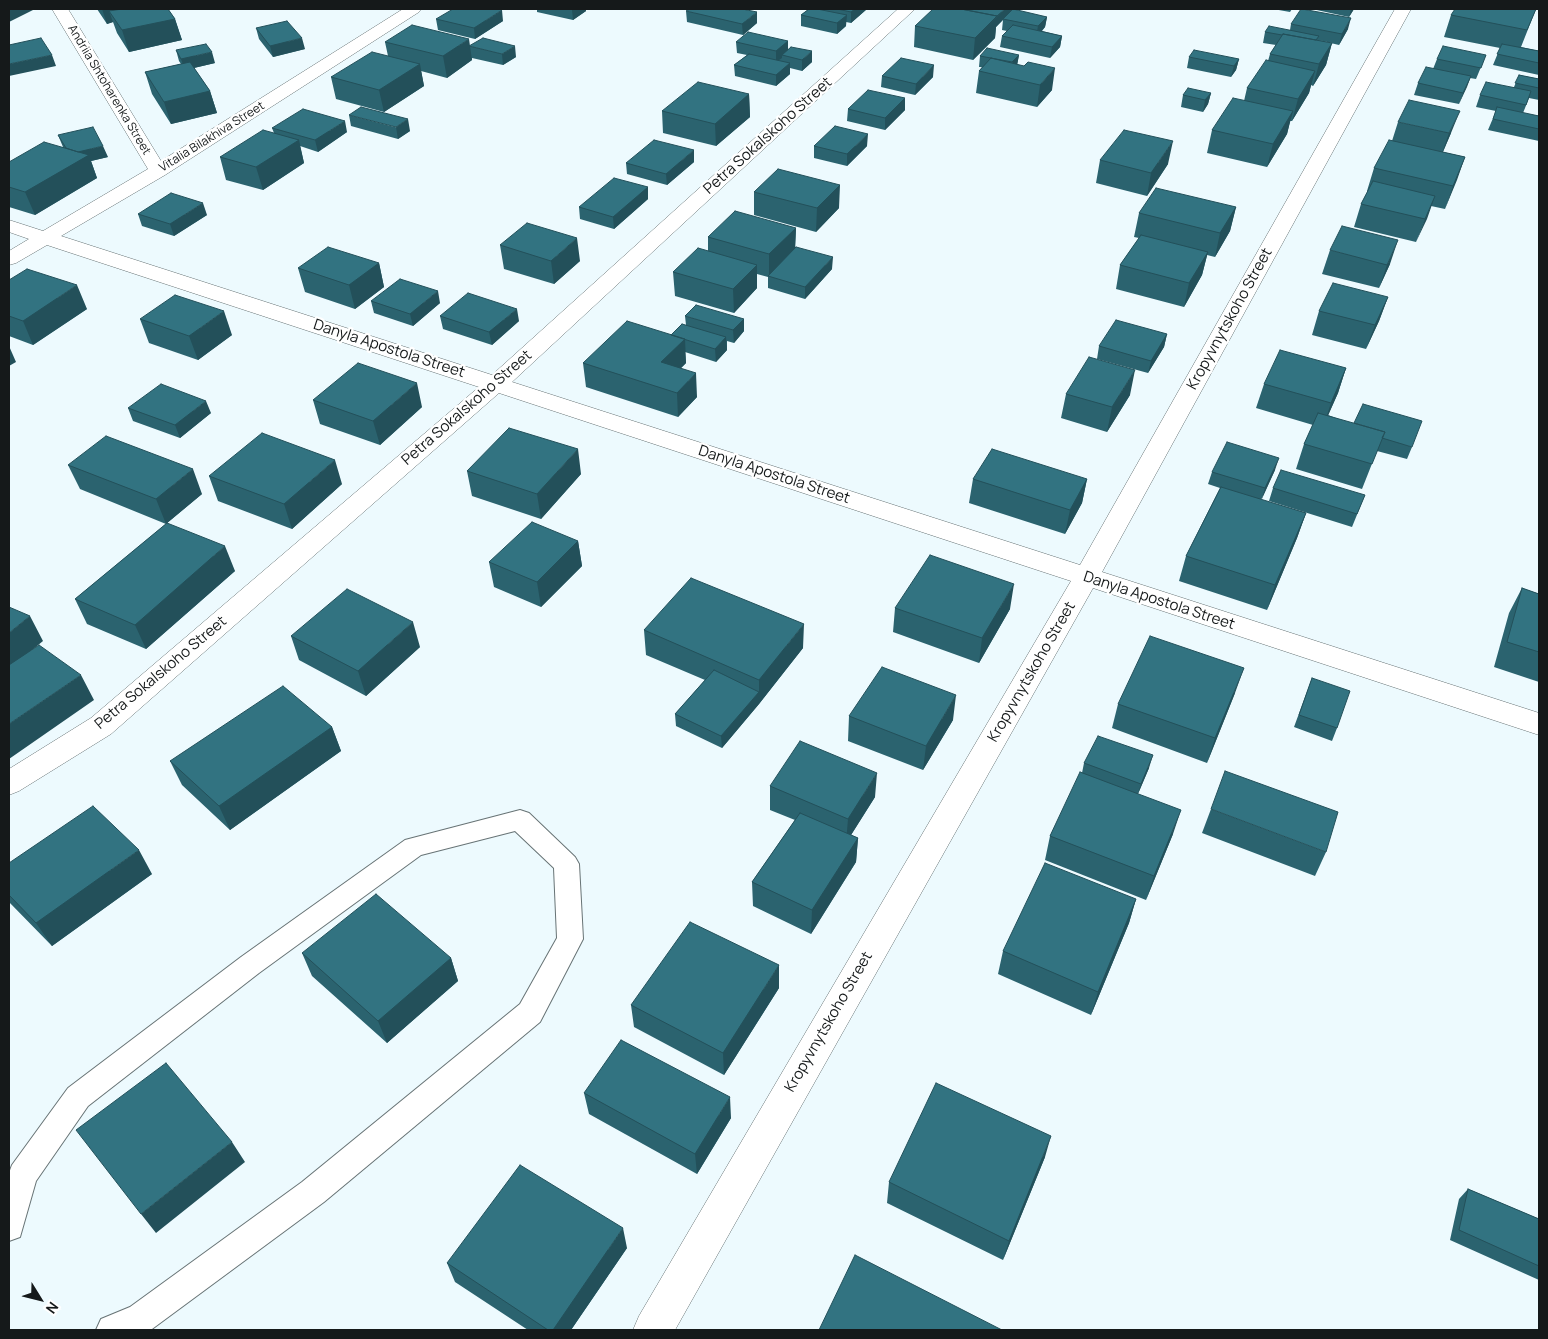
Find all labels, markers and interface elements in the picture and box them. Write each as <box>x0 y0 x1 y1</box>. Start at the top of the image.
street label: Andriia Shtoharenka Street <box>64 22 154 158</box>
street label: Petra Sokalskoho Street <box>700 74 836 198</box>
street label: Vitalia Bilakhiva Street <box>157 99 267 175</box>
street label: Kropyvnytskoho Street <box>1184 245 1276 393</box>
street label: Danyla Apostola Street <box>311 316 467 382</box>
street label: Petra Sokalskoho Street <box>398 347 536 469</box>
street label: Danyla Apostola Street <box>696 442 852 508</box>
street label: Danyla Apostola Street <box>1081 568 1237 634</box>
street label: Kropyvnytskoho Street <box>984 599 1080 745</box>
street label: Petra Sokalskoho Street <box>91 613 231 733</box>
street label: Kropyvnytskoho Street <box>781 949 877 1095</box>
north arrow <box>15 1274 65 1324</box>
text: N <box>42 1298 63 1318</box>

